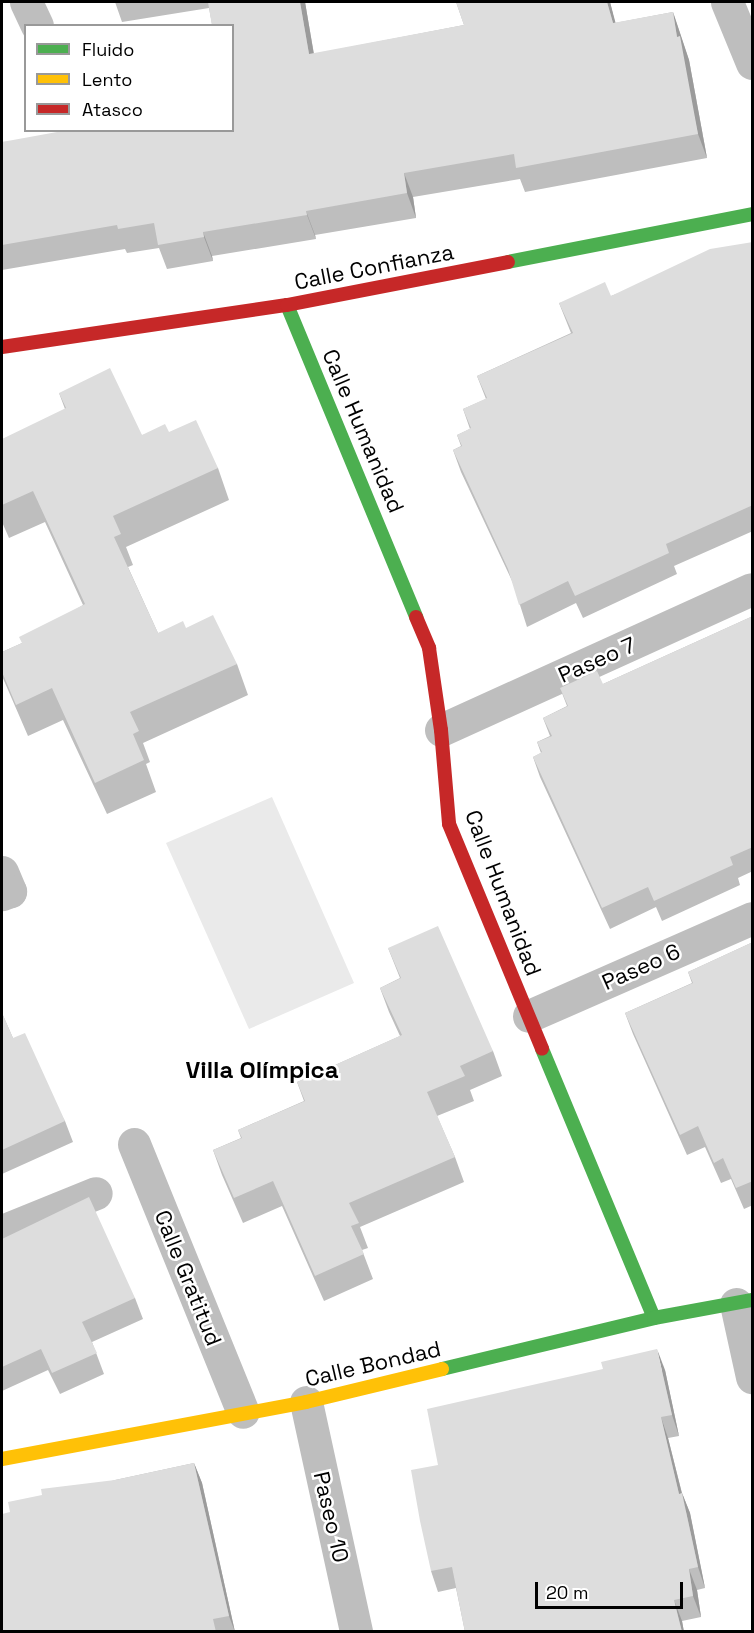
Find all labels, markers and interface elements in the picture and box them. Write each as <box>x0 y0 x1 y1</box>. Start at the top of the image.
legend <box>24 24 234 132</box>
text: Fluido <box>82 38 134 61</box>
text: Lento <box>82 68 132 91</box>
text: Atasco <box>82 98 143 121</box>
street label: Calle Confianza <box>292 239 456 295</box>
street label: Calle Humanidad <box>317 345 409 517</box>
street label: Paseo 7 <box>554 631 640 689</box>
street label: Calle Humanidad <box>459 806 547 980</box>
street label: Paseo 6 <box>598 938 684 996</box>
district label: Villa Olímpica <box>185 1056 339 1084</box>
street label: Calle Gratitud <box>149 1206 227 1350</box>
street label: Calle Bondad <box>303 1336 443 1392</box>
street label: Paseo 10 <box>308 1469 354 1565</box>
scale bar <box>538 1570 686 1608</box>
text: 20 m <box>546 1581 589 1604</box>

